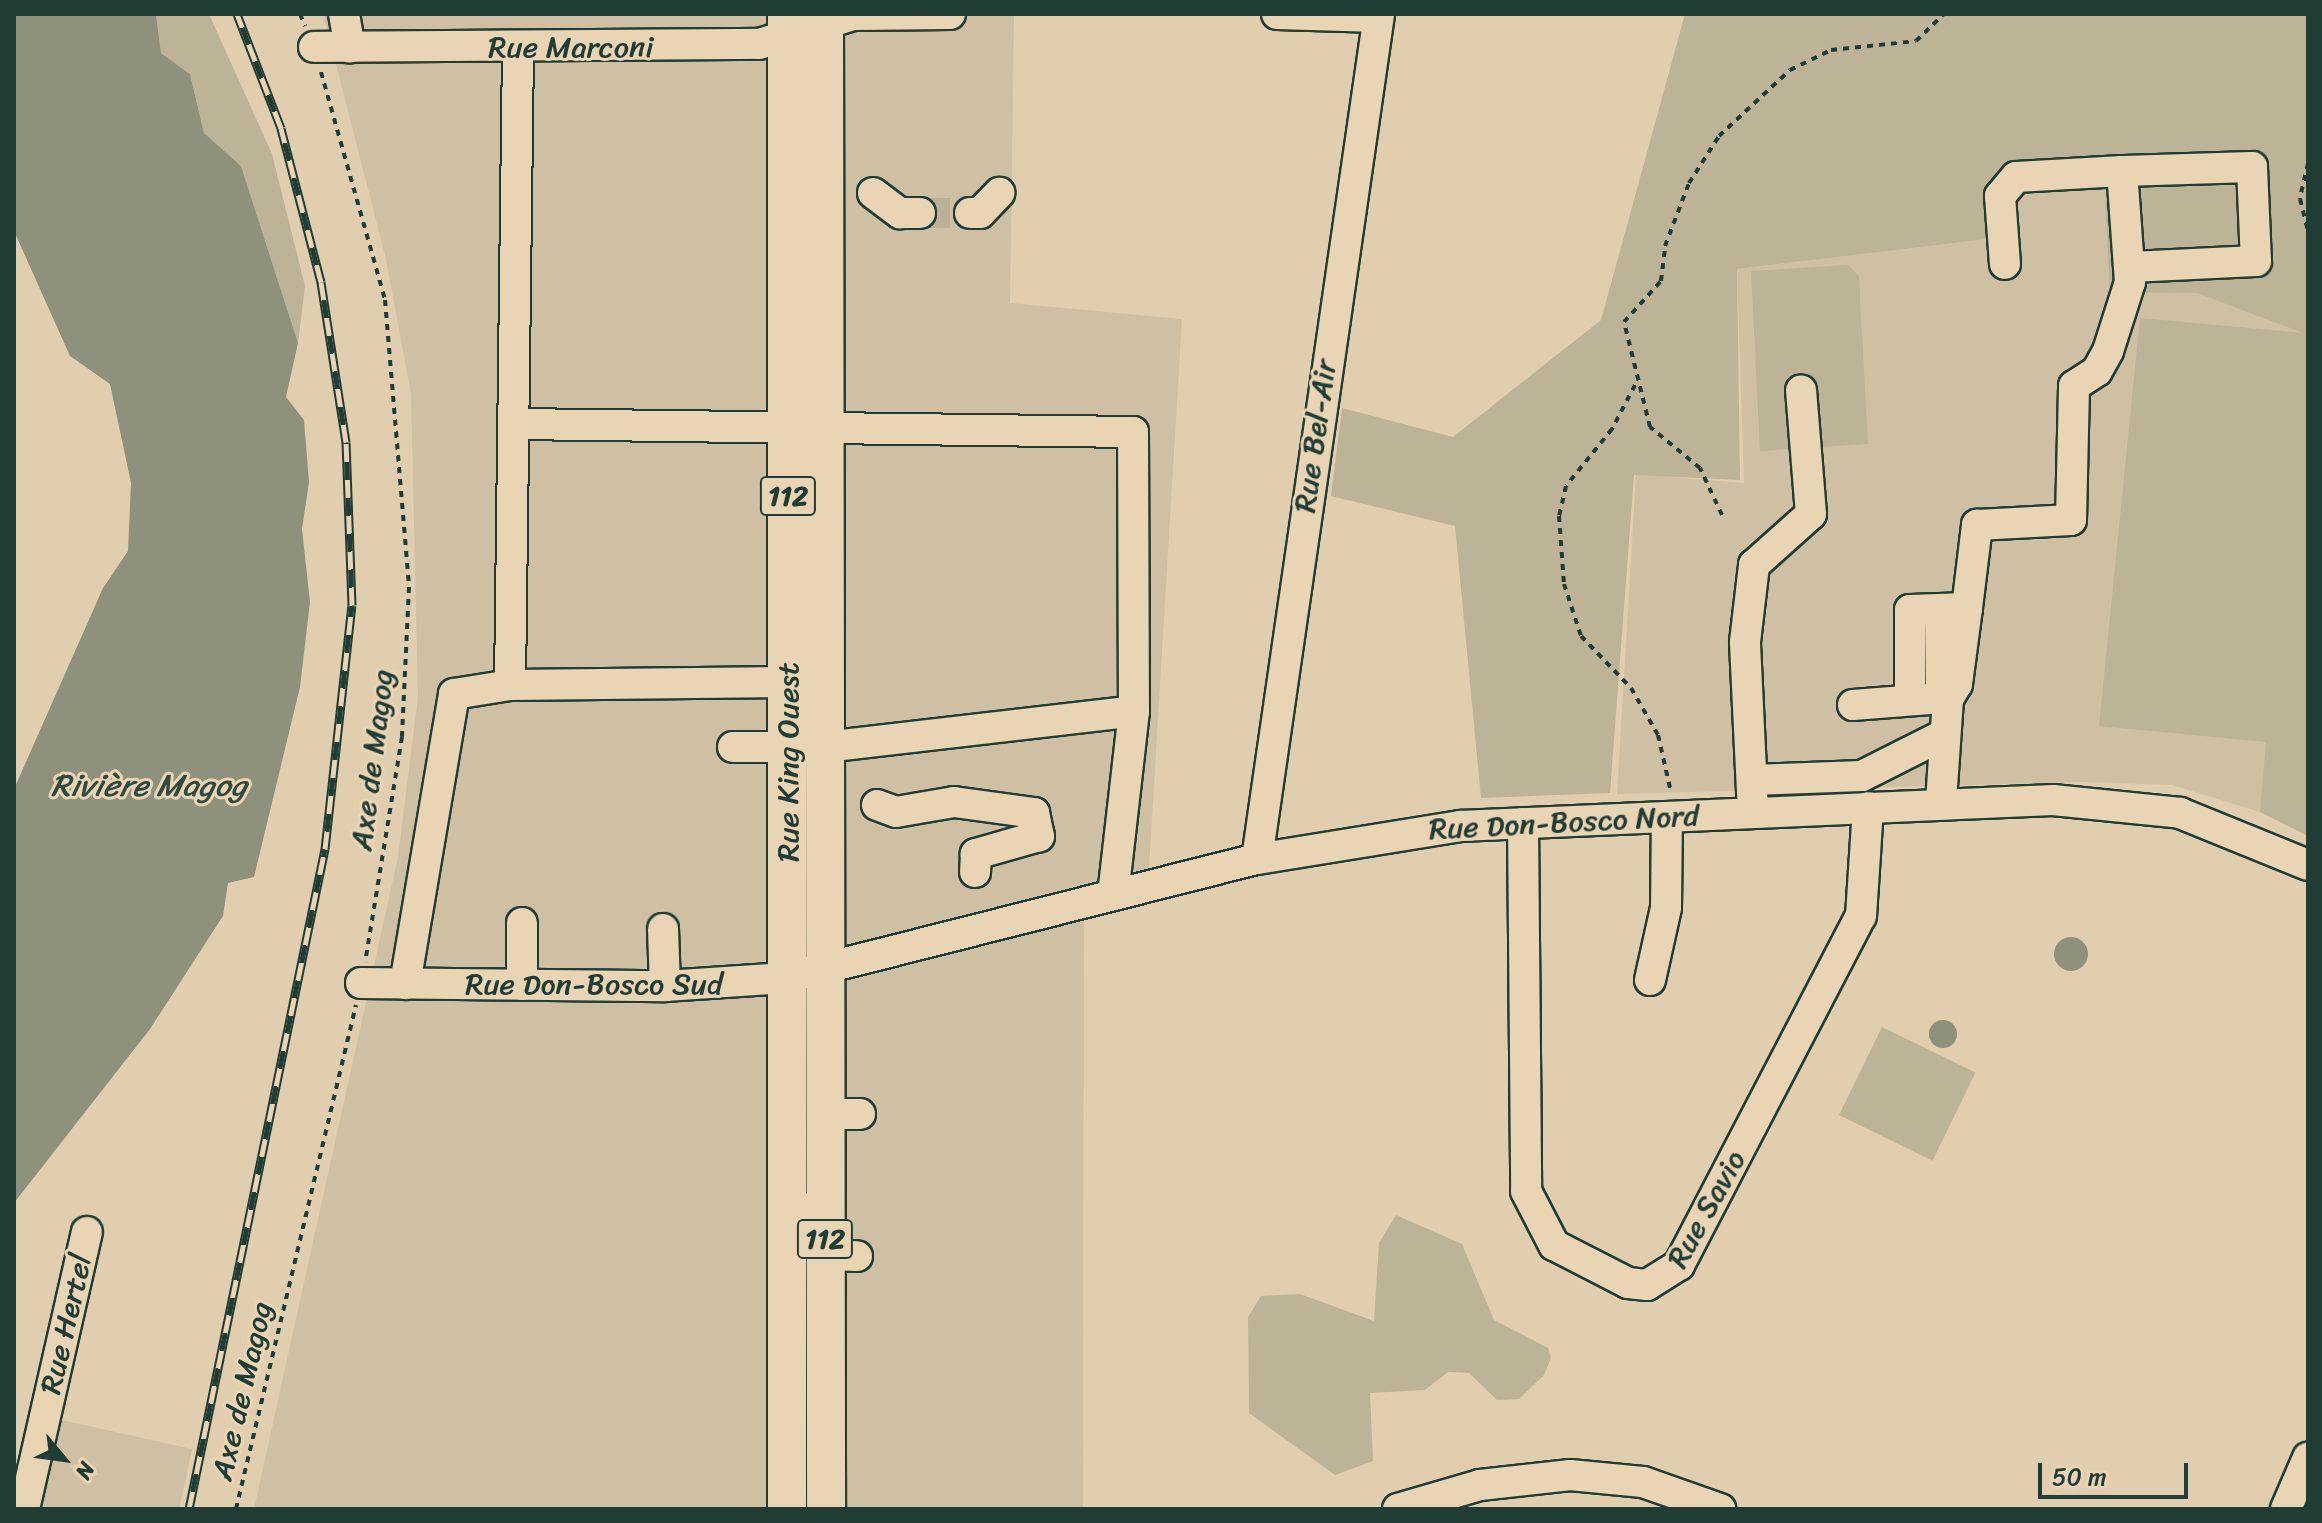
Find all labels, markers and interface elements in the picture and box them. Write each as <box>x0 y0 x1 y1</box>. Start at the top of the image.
street label: Rue Marconi <box>489 29 653 65</box>
street label: Rue Bel-Air <box>1286 357 1344 515</box>
road number: 112 <box>758 472 818 520</box>
street label: Rue King Ouest <box>770 662 806 862</box>
street label: Axe de Magog <box>343 667 401 853</box>
water label: Rivière Magog <box>51 767 247 805</box>
street label: Rue Don-Bosco Nord <box>1428 797 1700 847</box>
street label: Rue Don-Bosco Sud <box>465 966 723 1002</box>
street label: Rue Savio <box>1659 1144 1753 1274</box>
road number: 112 <box>795 1215 855 1263</box>
street label: Rue Hertel <box>32 1250 100 1398</box>
street label: Axe de Magog <box>204 1298 280 1484</box>
north arrow <box>24 1419 104 1499</box>
scale bar <box>2042 1447 2192 1497</box>
text: N <box>65 1455 106 1487</box>
text: 50 m <box>2052 1456 2107 1498</box>

